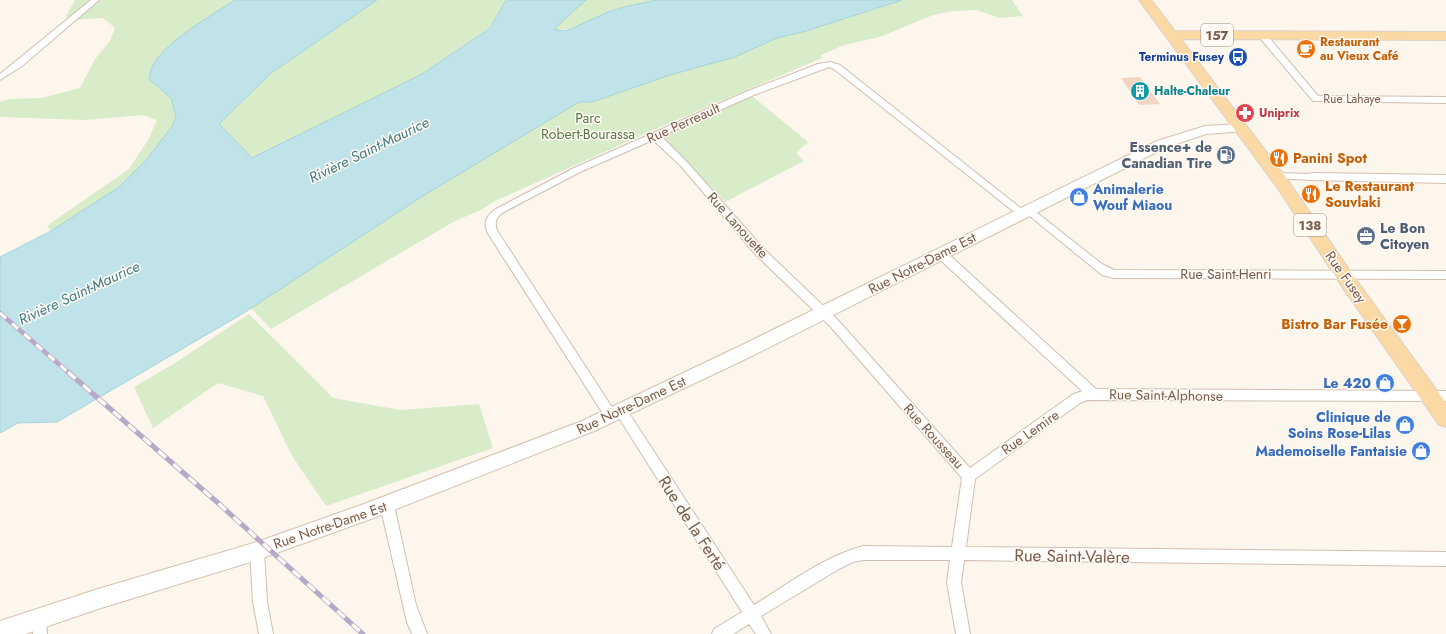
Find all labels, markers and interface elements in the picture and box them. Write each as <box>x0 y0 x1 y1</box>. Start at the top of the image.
road number: 157 <box>1201 24 1233 46</box>
place label: Restaurant au Vieux Café <box>1320 33 1399 65</box>
cafe icon: Restaurant au Vieux Café <box>1295 38 1317 60</box>
bus stop icon: Terminus Fusey <box>1227 46 1249 68</box>
place label: Terminus Fusey <box>1139 48 1225 66</box>
building icon: Halte-Chaleur <box>1129 80 1151 102</box>
place label: Halte-Chaleur <box>1154 82 1230 100</box>
street label: Rue Lahaye <box>1323 90 1381 108</box>
street label: Rue Perreault <box>643 98 723 148</box>
pharmacy icon: Uniprix <box>1234 102 1256 124</box>
place label: Uniprix <box>1259 104 1300 122</box>
park label: Parc Robert-Bourassa <box>541 108 635 144</box>
water label: Rivière Saint-Maurice <box>305 111 433 189</box>
place label: Essence+ de Canadian Tire <box>1121 137 1212 173</box>
fuel station icon: Essence+ de Canadian Tire <box>1215 144 1237 166</box>
restaurant icon: Panini Spot <box>1268 147 1290 169</box>
place label: Panini Spot <box>1293 148 1368 168</box>
place label: Le Restaurant Souvlaki <box>1325 176 1414 212</box>
place label: Animalerie Wouf Miaou <box>1092 179 1172 215</box>
restaurant icon: Le Restaurant Souvlaki <box>1300 183 1322 205</box>
shop icon: Animalerie Wouf Miaou <box>1068 186 1090 208</box>
street label: Rue Lanouette <box>703 187 773 263</box>
road number: 138 <box>1294 214 1326 236</box>
place label: Le Bon Citoyen <box>1380 218 1429 254</box>
office icon: Le Bon Citoyen <box>1355 225 1377 247</box>
street label: Rue Notre-Dame Est <box>865 227 980 299</box>
street label: Rue Fusey <box>1321 247 1372 308</box>
water label: Rivière Saint-Maurice <box>15 255 144 331</box>
street label: Rue Saint-Henri <box>1180 264 1272 284</box>
bar icon: Bistro Bar Fusée <box>1391 313 1413 335</box>
place label: Bistro Bar Fusée <box>1281 314 1388 334</box>
street label: Rue Notre-Dame Est <box>573 371 689 439</box>
shop icon: Le 420 <box>1374 372 1396 394</box>
place label: Le 420 <box>1323 373 1371 393</box>
street label: Rue Saint-Alphonse <box>1109 384 1223 406</box>
street label: Rue Rousseau <box>899 399 969 473</box>
street label: Rue Lemire <box>997 405 1063 459</box>
place label: Clinique de Soins Rose-Lilas <box>1288 407 1392 443</box>
shop icon: Clinique de Soins Rose-Lilas <box>1394 414 1416 436</box>
shop icon: Mademoiselle Fantaisie <box>1410 440 1432 462</box>
place label: Mademoiselle Fantaisie <box>1255 441 1407 461</box>
street label: Rue de la Ferté <box>652 471 732 575</box>
street label: Rue Notre-Dame Est <box>271 496 390 554</box>
street label: Rue Saint-Valère <box>1014 543 1130 569</box>

